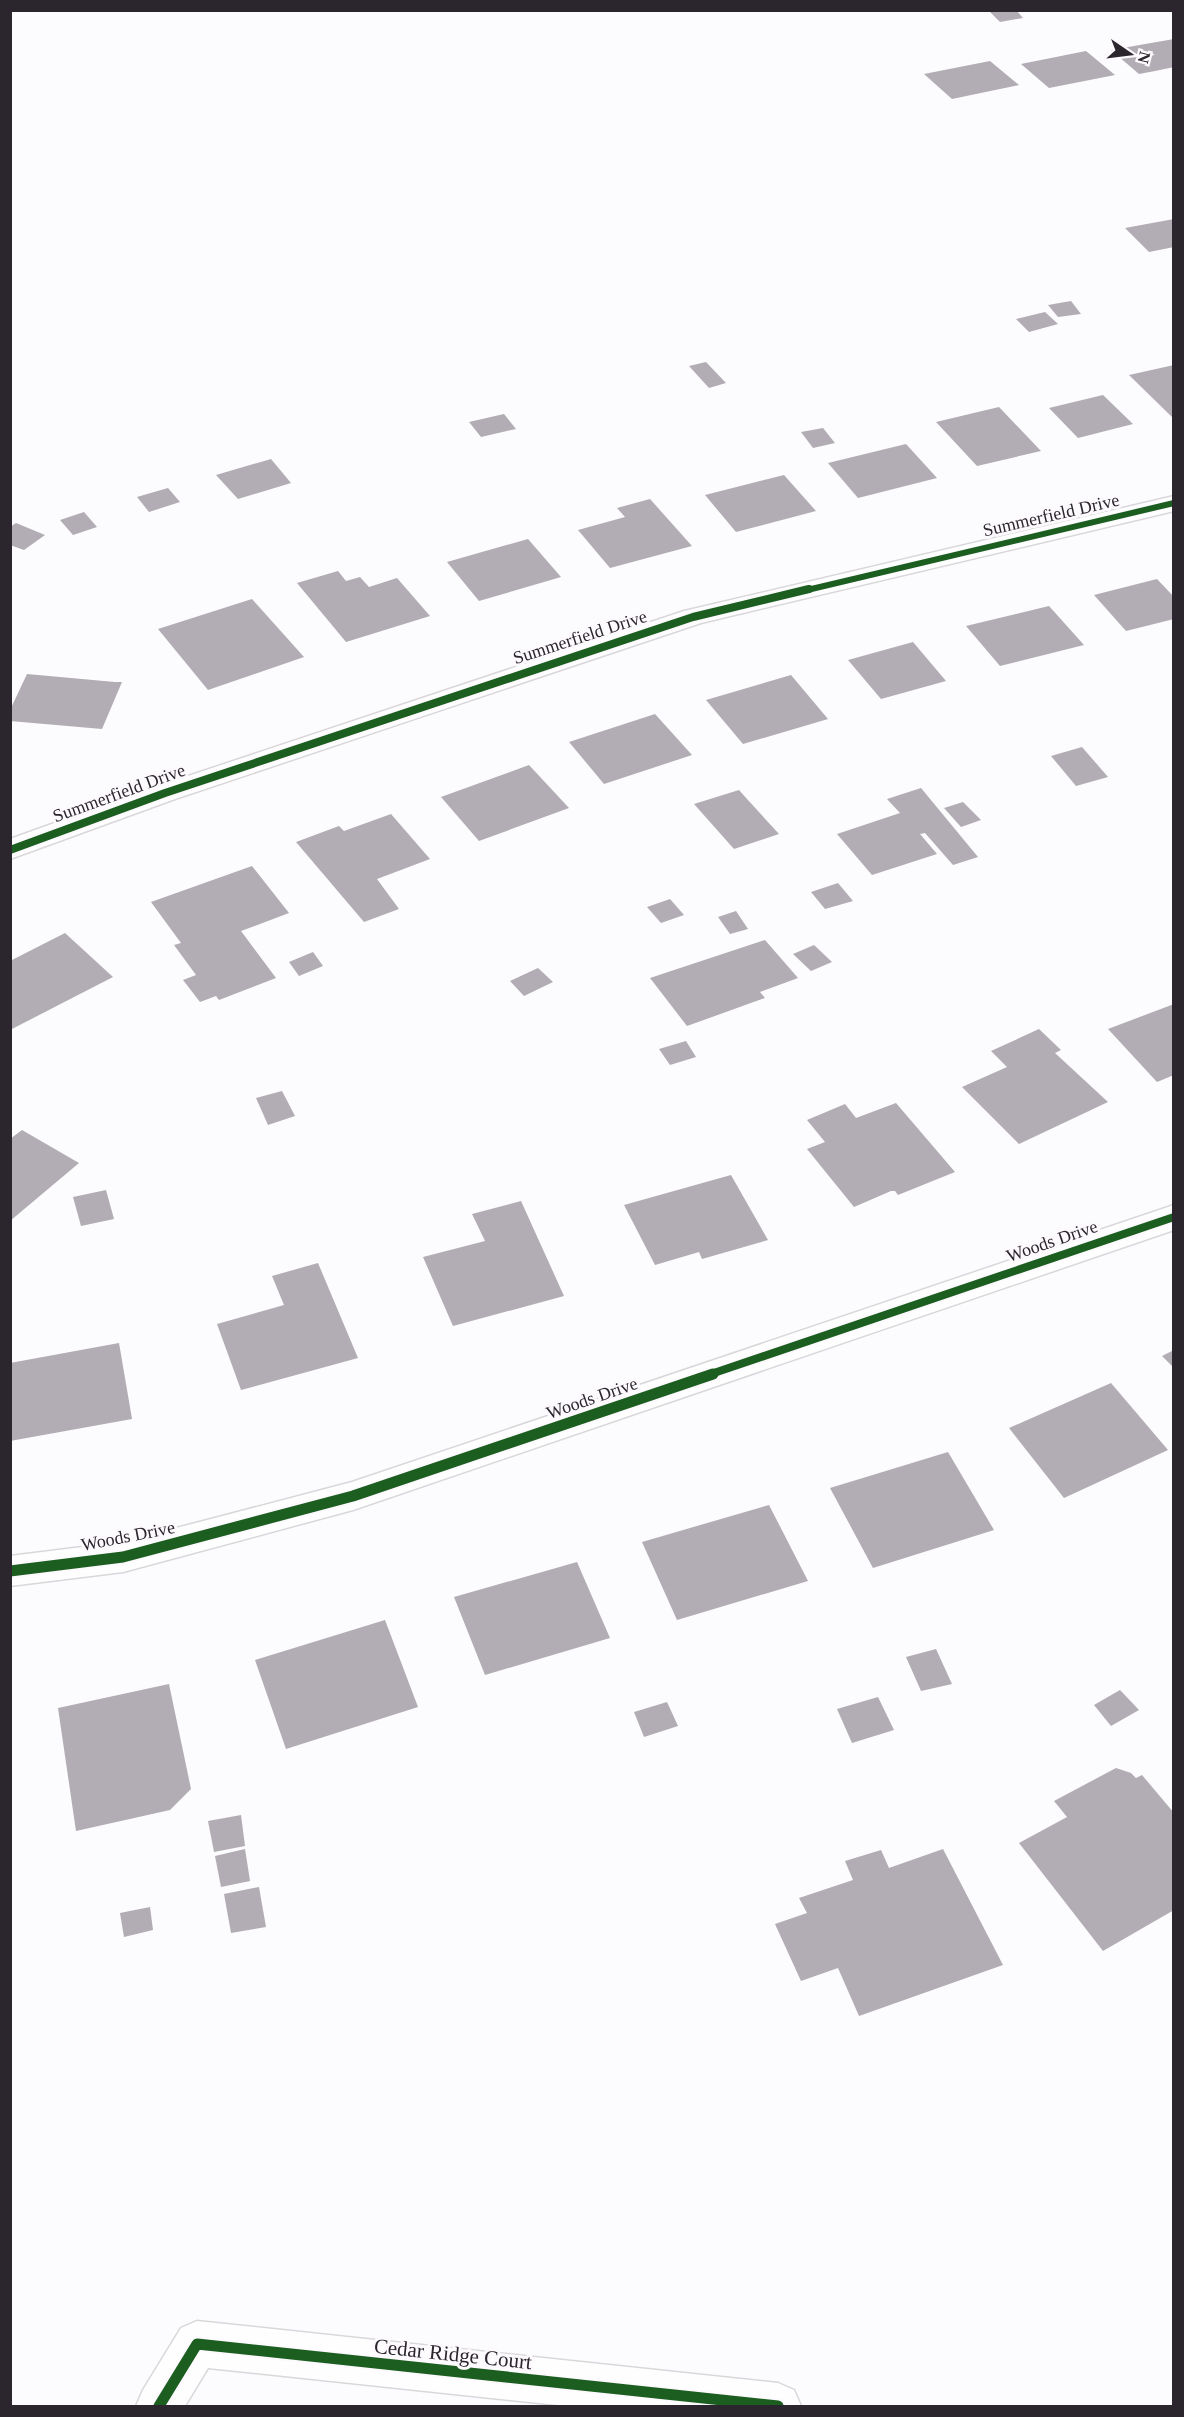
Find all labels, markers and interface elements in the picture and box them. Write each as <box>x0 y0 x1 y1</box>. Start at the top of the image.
north arrow <box>1100 24 1160 84</box>
text: N <box>1134 50 1154 66</box>
street label: Summerfield Drive <box>981 490 1121 540</box>
street label: Summerfield Drive <box>511 606 649 668</box>
street label: Summerfield Drive <box>50 760 188 826</box>
street label: Woods Drive <box>1004 1216 1100 1266</box>
street label: Woods Drive <box>544 1373 640 1423</box>
street label: Woods Drive <box>79 1517 177 1555</box>
street label: Cedar Ridge Court <box>373 2334 533 2374</box>

